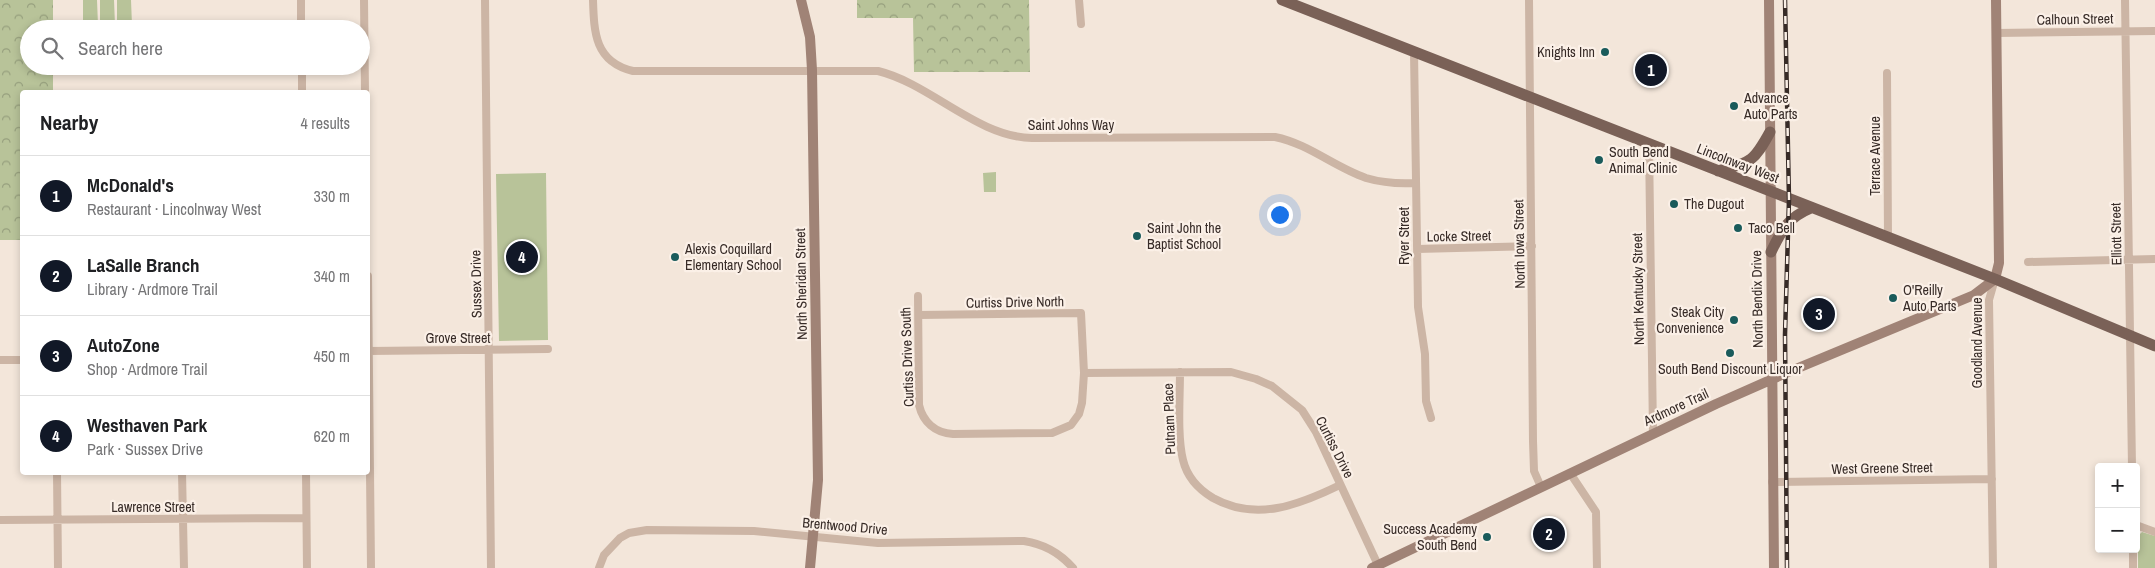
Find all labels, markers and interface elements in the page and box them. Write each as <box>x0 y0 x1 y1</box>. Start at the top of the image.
street label: Calhoun Street <box>2037 9 2113 29</box>
search box <box>20 20 370 75</box>
icon: search <box>38 34 66 62</box>
text: Search here <box>78 35 163 61</box>
place label: Knights Inn <box>1537 43 1595 61</box>
marker: Knights Inn <box>1599 46 1611 58</box>
pin: 1 <box>1635 51 1667 89</box>
place label: Advance Auto Parts <box>1743 89 1798 123</box>
marker: Advance Auto Parts <box>1728 100 1740 112</box>
text: Nearby <box>40 108 98 137</box>
text: 4 results <box>300 112 350 134</box>
street label: Saint Johns Way <box>1028 116 1114 134</box>
street label: Terrace Avenue <box>1866 116 1884 196</box>
street label: Lincolnway West <box>1694 139 1782 187</box>
place label: South Bend Animal Clinic <box>1608 143 1678 177</box>
marker: South Bend Animal Clinic <box>1593 154 1605 166</box>
text: McDonald's <box>87 172 174 198</box>
text: 1 <box>52 185 60 207</box>
text: 330 m <box>314 185 350 207</box>
place label: The Dugout <box>1684 195 1744 213</box>
text: Restaurant · Lincolnway West <box>87 198 261 220</box>
marker: The Dugout <box>1668 198 1680 210</box>
street label: North Iowa Street <box>1509 199 1529 289</box>
your location <box>1267 202 1293 228</box>
street label: Elliott Street <box>2106 203 2126 265</box>
street label: Ryer Street <box>1395 207 1413 265</box>
place label: Saint John the Baptist School <box>1147 219 1221 253</box>
place label: Taco Bell <box>1748 219 1795 237</box>
marker: Taco Bell <box>1732 222 1744 234</box>
street label: Locke Street <box>1427 226 1491 246</box>
street label: North Sheridan Street <box>791 228 811 340</box>
marker: Saint John the Baptist School <box>1131 230 1143 242</box>
street label: North Kentucky Street <box>1628 233 1648 345</box>
pin: 4 <box>506 238 538 276</box>
place label: Alexis Coquillard Elementary School <box>684 240 781 274</box>
street label: Sussex Drive <box>466 250 486 318</box>
street label: North Bendix Drive <box>1747 250 1767 348</box>
marker: Alexis Coquillard Elementary School <box>669 251 681 263</box>
text: LaSalle Branch <box>87 252 200 278</box>
text: 2 <box>52 265 60 287</box>
text: 340 m <box>314 265 350 287</box>
text: Library · Ardmore Trail <box>87 278 218 300</box>
place label: O'Reilly Auto Parts <box>1902 281 1957 315</box>
street label: Curtiss Drive North <box>966 292 1064 312</box>
marker: O'Reilly Auto Parts <box>1887 292 1899 304</box>
pin: 3 <box>1803 295 1835 333</box>
street label: Goodland Avenue <box>1968 297 1986 389</box>
place label: Steak City Convenience <box>1656 303 1724 337</box>
street label: Curtiss Drive South <box>896 307 918 407</box>
marker: Steak City Convenience <box>1728 314 1740 326</box>
street label: Grove Street <box>425 329 491 347</box>
text: AutoZone <box>87 332 160 358</box>
text: 3 <box>52 345 60 367</box>
text: 450 m <box>314 345 350 367</box>
marker: South Bend Discount Liquor <box>1724 347 1736 359</box>
text: Shop · Ardmore Trail <box>87 358 207 380</box>
place label: South Bend Discount Liquor <box>1658 360 1802 378</box>
street label: Putnam Place <box>1159 383 1179 455</box>
street label: Ardmore Trail <box>1640 384 1711 430</box>
text: Westhaven Park <box>87 412 207 438</box>
street label: Curtiss Drive <box>1312 413 1358 481</box>
text: 4 <box>52 425 60 447</box>
text: 620 m <box>314 425 350 447</box>
text: Park · Sussex Drive <box>87 438 203 460</box>
street label: West Greene Street <box>1831 458 1933 478</box>
map controls <box>2095 463 2140 553</box>
button: + <box>2095 463 2140 508</box>
street label: Lawrence Street <box>111 498 195 516</box>
button: − <box>2095 508 2140 553</box>
street label: Brentwood Drive <box>802 513 888 539</box>
pin: 2 <box>1533 515 1565 553</box>
place label: Success Academy South Bend <box>1383 520 1477 554</box>
marker: Success Academy South Bend <box>1481 531 1493 543</box>

